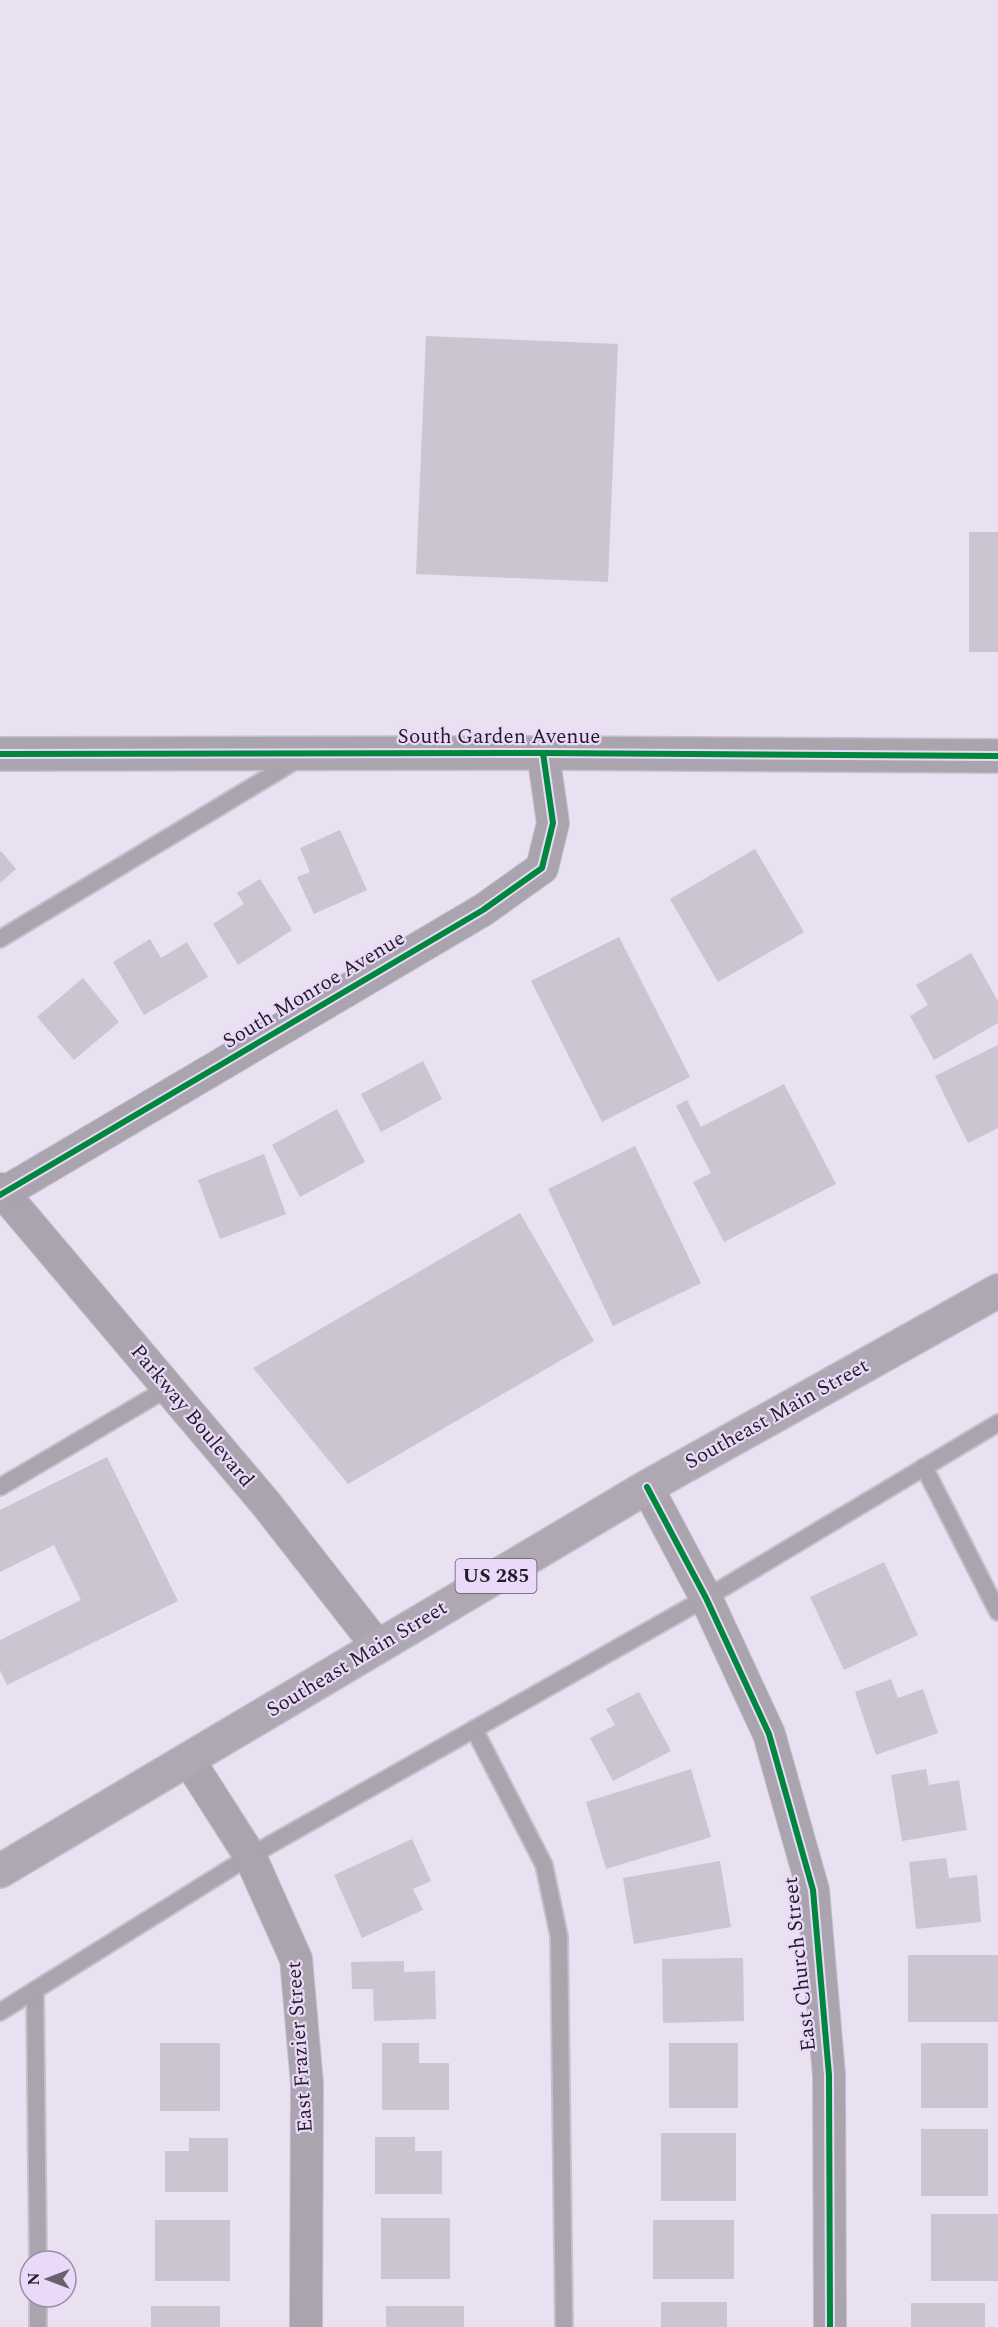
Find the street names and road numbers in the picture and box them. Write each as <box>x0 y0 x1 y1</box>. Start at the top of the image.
street label: South Garden Avenue <box>397 721 601 753</box>
street label: South Monroe Avenue <box>217 923 411 1057</box>
street label: Parkway Boulevard <box>122 1337 262 1495</box>
street label: Southeast Main Street <box>679 1350 875 1478</box>
road number: US 285 <box>456 1559 536 1593</box>
street label: Southeast Main Street <box>260 1592 454 1726</box>
street label: East Church Street <box>775 1875 825 2053</box>
street label: East Frazier Street <box>278 1960 322 2134</box>

